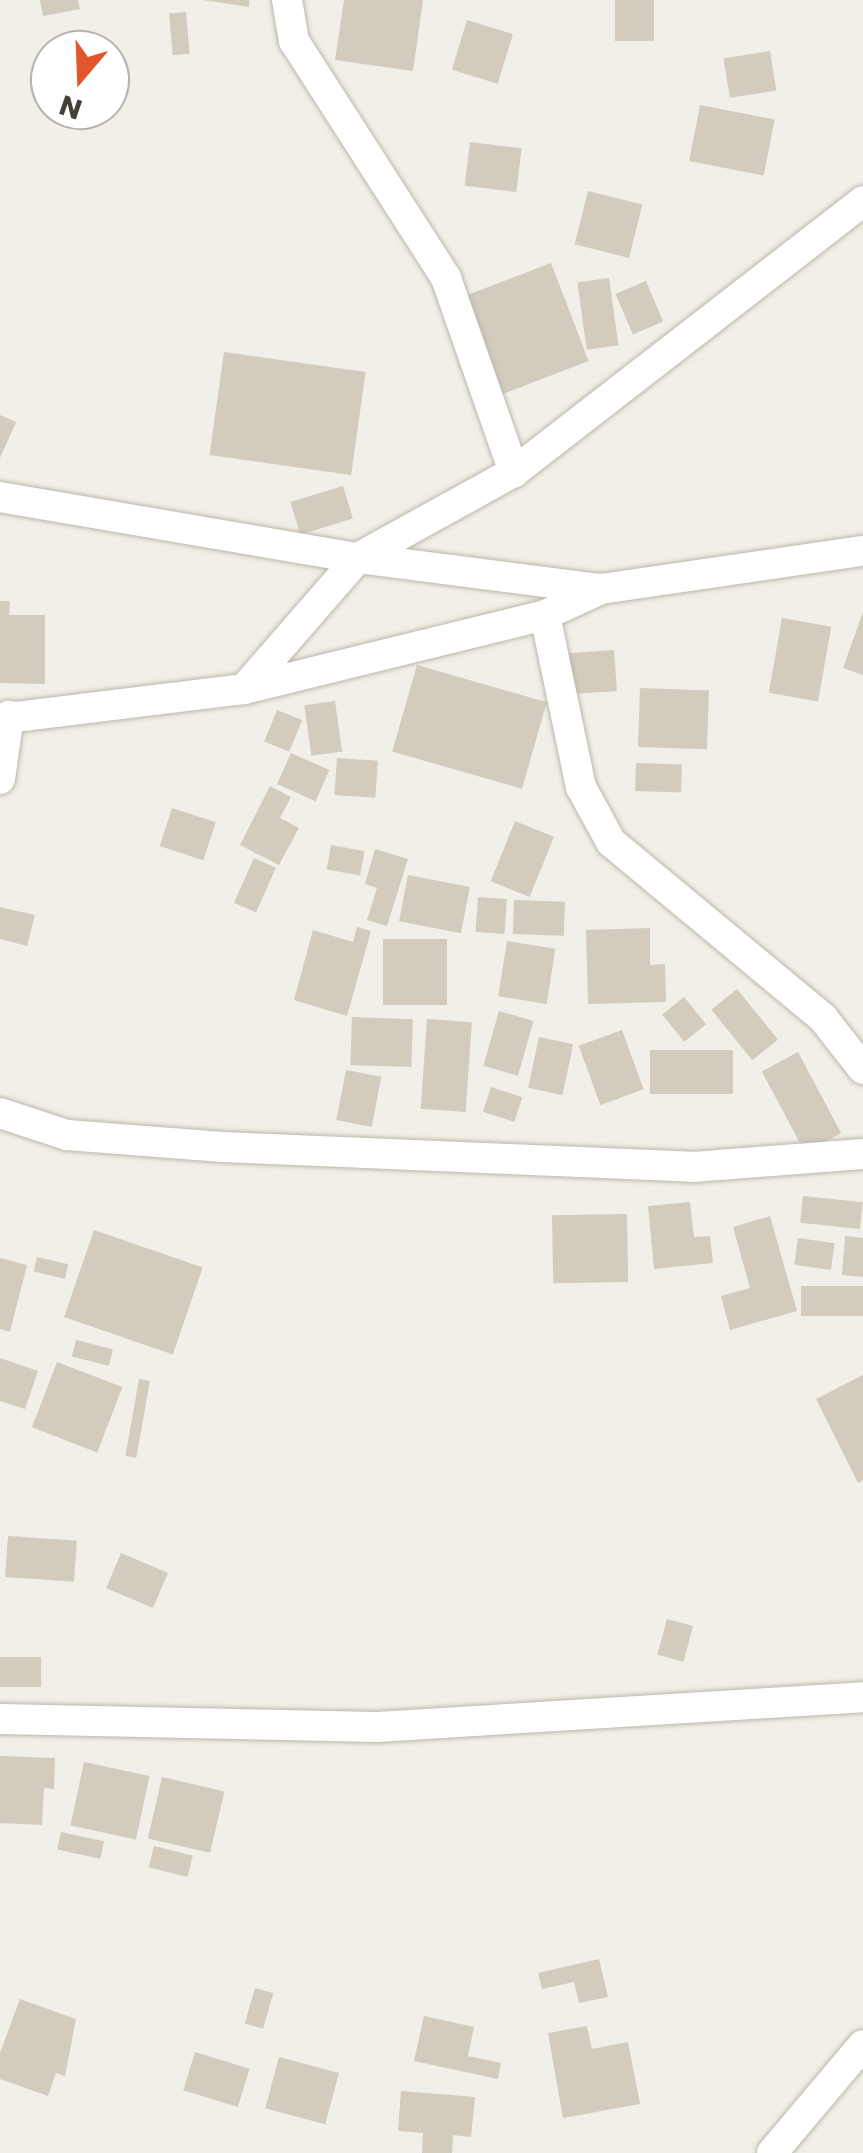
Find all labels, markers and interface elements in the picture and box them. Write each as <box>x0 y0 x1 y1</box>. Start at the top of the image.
north arrow <box>30 30 130 130</box>
text: N <box>54 85 87 129</box>

